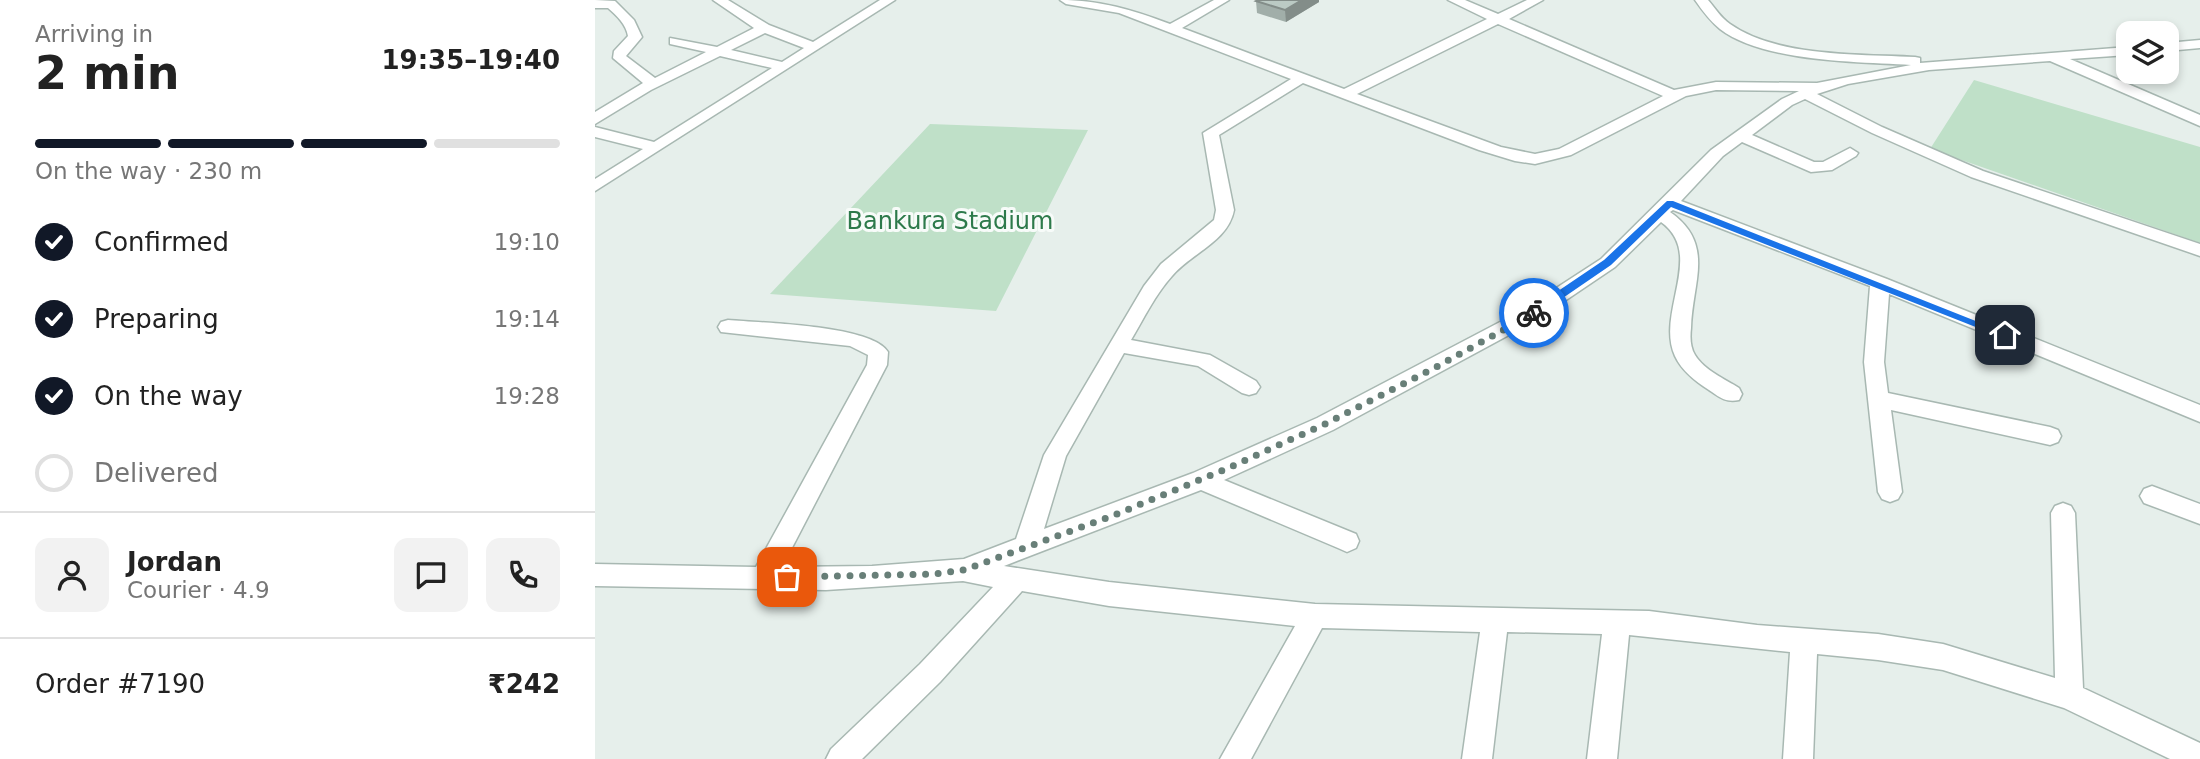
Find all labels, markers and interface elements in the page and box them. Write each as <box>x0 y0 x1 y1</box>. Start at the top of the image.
text: Arriving in <box>35 21 153 47</box>
map controls <box>2116 21 2179 84</box>
button: layers <box>2116 21 2179 84</box>
text: 19:35–19:40 <box>381 45 560 75</box>
text: 2 min <box>35 46 179 100</box>
text: On the way · 230 m <box>35 158 262 184</box>
park label: Bankura Stadium <box>847 207 1053 235</box>
icon: check <box>35 223 73 261</box>
text: Confirmed <box>94 227 229 257</box>
text: 19:10 <box>494 229 560 255</box>
courier <box>1499 278 1569 348</box>
icon: bike <box>1515 294 1553 332</box>
icon: check <box>35 300 73 338</box>
text: Preparing <box>94 304 219 334</box>
pin <box>1975 305 2035 365</box>
text: 19:14 <box>494 306 560 332</box>
icon: home <box>1986 316 2024 354</box>
icon: check <box>35 377 73 415</box>
text: On the way <box>94 381 243 411</box>
text: 19:28 <box>494 383 560 409</box>
text: Delivered <box>94 458 218 488</box>
button: person <box>35 538 109 612</box>
button: chat <box>394 538 468 612</box>
button: phone <box>486 538 560 612</box>
text: Jordan <box>127 547 222 577</box>
pin <box>757 547 817 607</box>
icon: bag <box>768 558 806 596</box>
text: Courier · 4.9 <box>127 577 270 603</box>
text: Order #7190 <box>35 669 205 699</box>
text: ₹242 <box>488 669 560 699</box>

